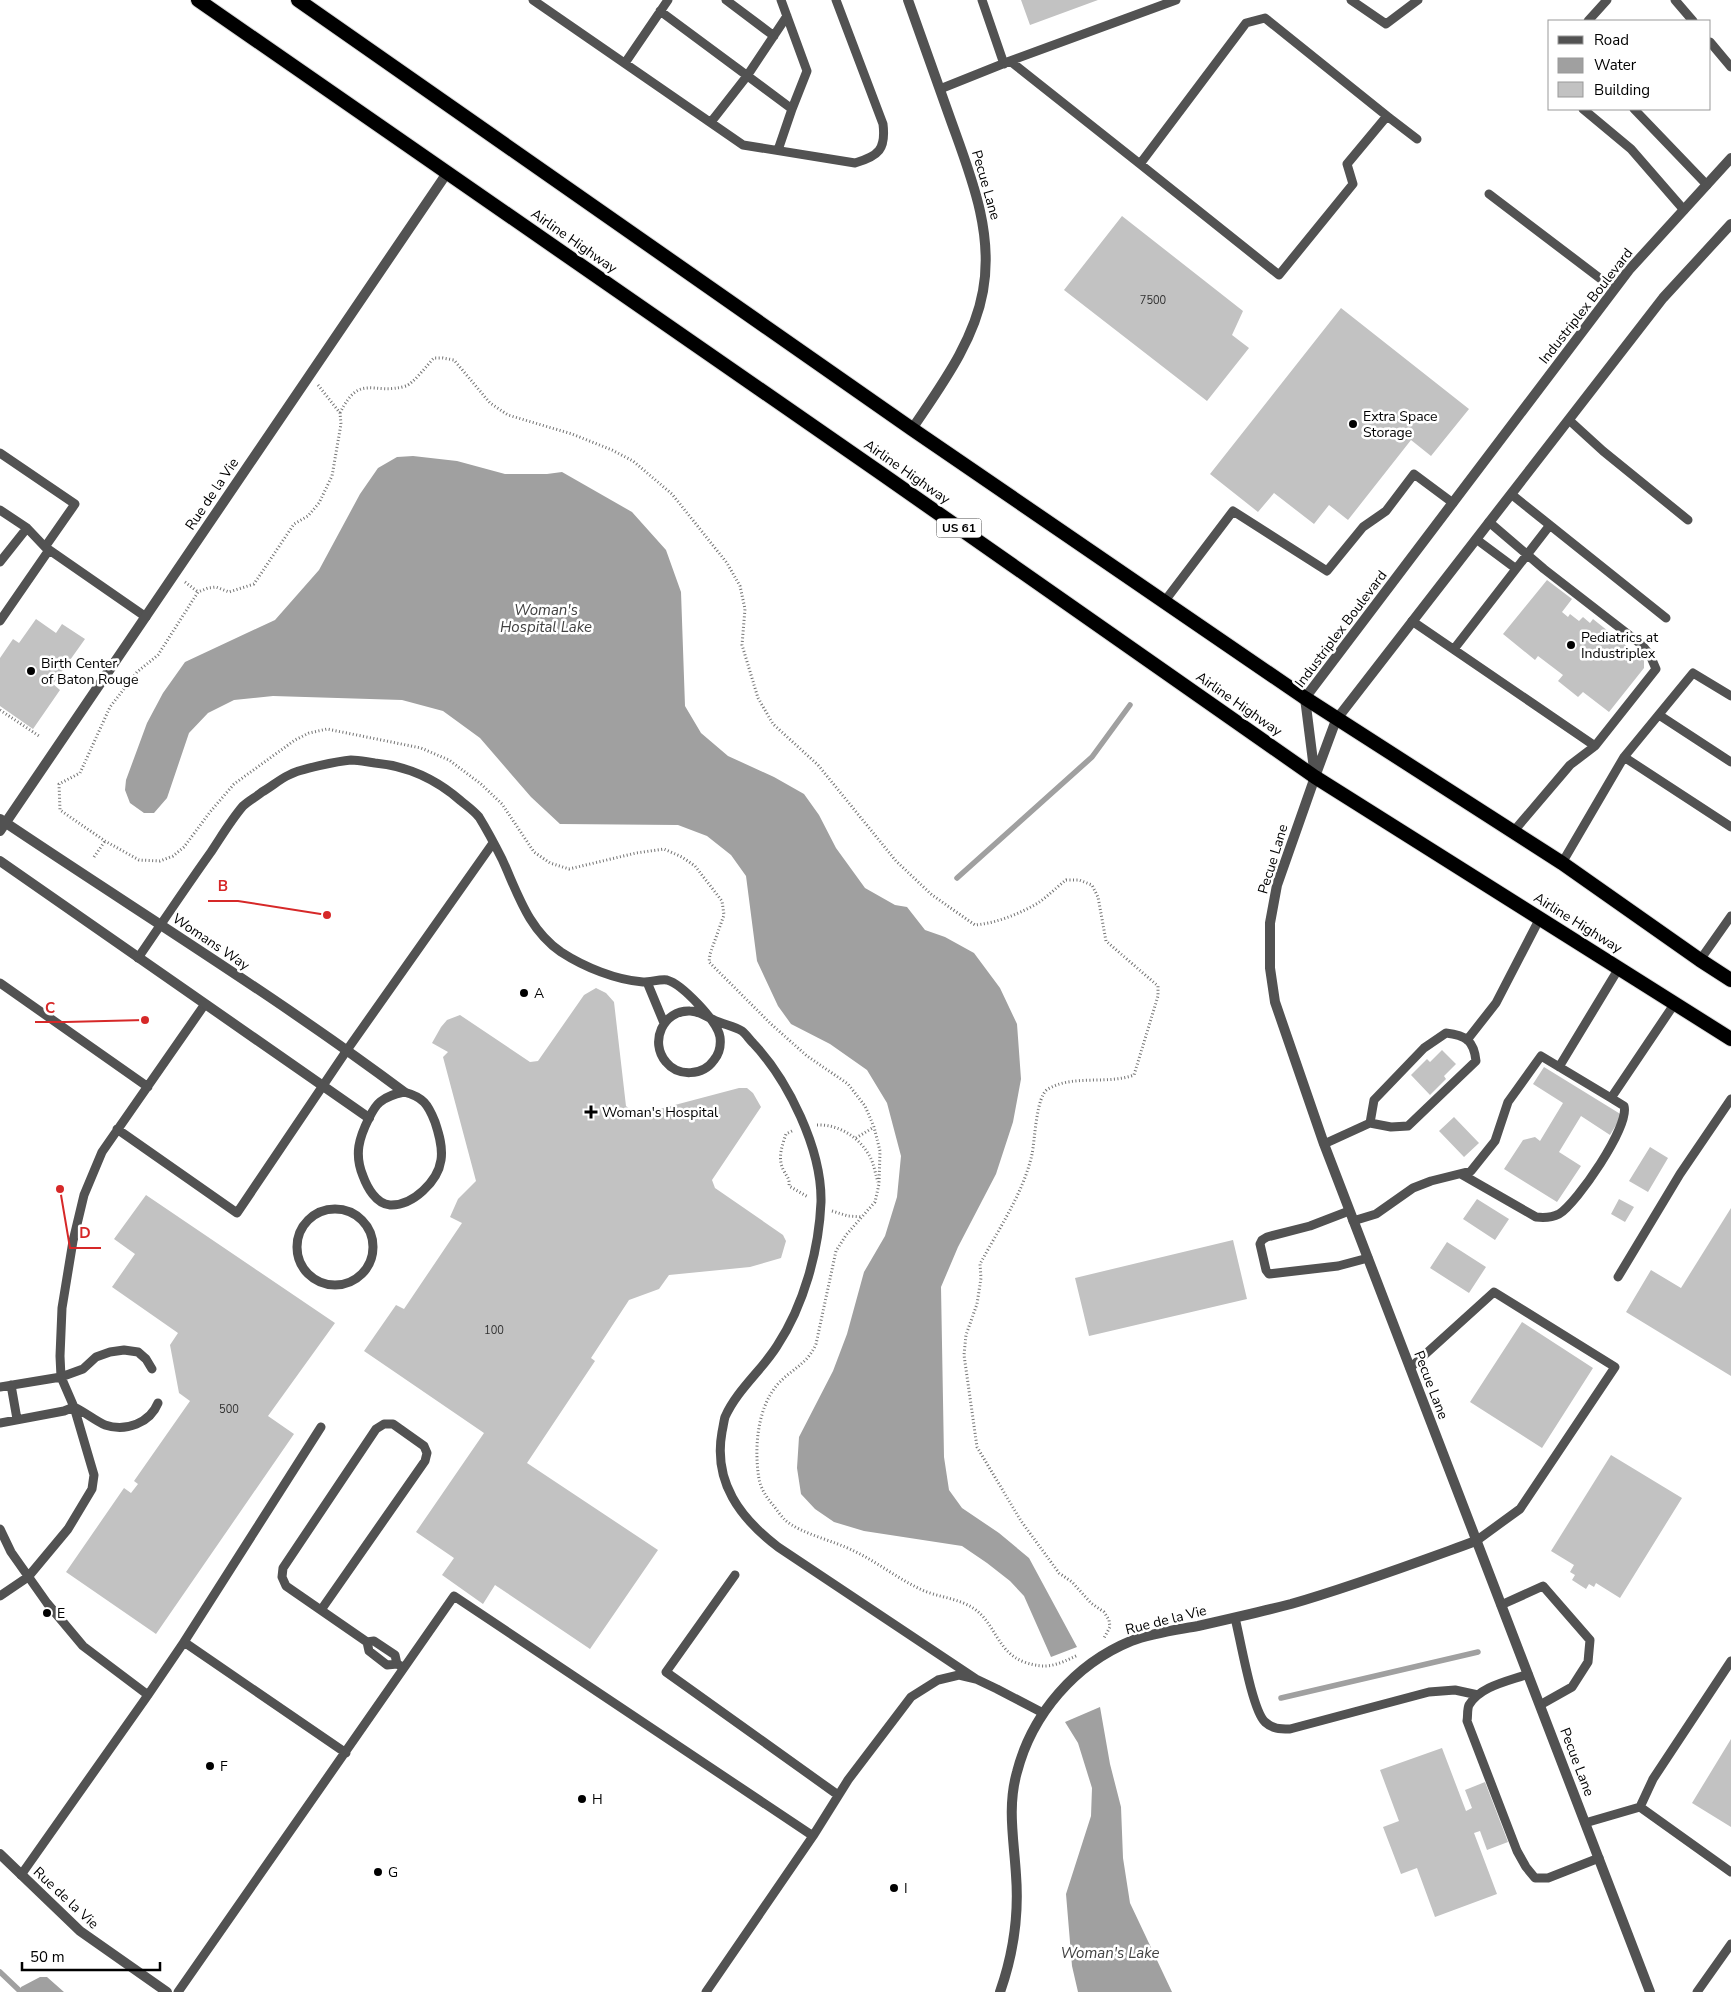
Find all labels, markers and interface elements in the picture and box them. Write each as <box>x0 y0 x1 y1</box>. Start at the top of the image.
legend <box>1548 20 1711 110</box>
text: Road <box>1594 30 1629 50</box>
text: Water <box>1594 55 1637 75</box>
text: Building <box>1594 80 1650 100</box>
street label: Pecue Lane <box>967 148 1005 222</box>
street label: Airline Highway <box>527 204 621 278</box>
street label: Industriplex Boulevard <box>1535 244 1637 368</box>
house number: 7500 <box>1140 293 1167 308</box>
place label: Extra Space Storage <box>1363 407 1437 442</box>
marker: Extra Space Storage <box>1347 418 1359 430</box>
street label: Airline Highway <box>860 435 954 509</box>
street label: Rue de la Vie <box>181 454 243 534</box>
road number: US 61 <box>936 518 982 538</box>
street label: Industriplex Boulevard <box>1291 567 1391 691</box>
water label: Woman's Hospital Lake <box>500 600 592 637</box>
place label: Pediatrics at Industriplex <box>1581 628 1658 663</box>
marker: Pediatrics at Industriplex <box>1565 639 1577 651</box>
place label: Birth Center of Baton Rouge <box>41 654 139 689</box>
marker: Birth Center of Baton Rouge <box>25 665 37 677</box>
street label: Airline Highway <box>1192 667 1286 741</box>
street label: Pecue Lane <box>1253 822 1293 896</box>
callout: B <box>208 871 238 901</box>
text: B <box>218 876 228 896</box>
street label: Airline Highway <box>1530 888 1627 958</box>
street label: Womans Way <box>169 909 254 975</box>
place label: A <box>534 984 544 1003</box>
marker: A <box>518 987 530 999</box>
callout: C <box>35 992 65 1022</box>
text: C <box>45 998 55 1018</box>
place label: Woman's Hospital <box>602 1103 719 1122</box>
marker: Woman's Hospital <box>584 1105 598 1119</box>
callout: D <box>70 1218 101 1248</box>
text: D <box>79 1223 91 1243</box>
house number: 100 <box>484 1323 504 1338</box>
street label: Pecue Lane <box>1409 1348 1453 1422</box>
house number: 500 <box>219 1402 239 1417</box>
street label: Rue de la Vie <box>1123 1601 1209 1639</box>
place label: E <box>57 1604 65 1623</box>
marker: E <box>41 1607 53 1619</box>
street label: Pecue Lane <box>1555 1725 1599 1799</box>
place label: F <box>220 1757 228 1776</box>
marker: F <box>204 1760 216 1772</box>
place label: H <box>592 1790 603 1809</box>
marker: H <box>576 1793 588 1805</box>
street label: Rue de la Vie <box>29 1863 103 1933</box>
place label: G <box>388 1863 398 1882</box>
marker: G <box>372 1866 384 1878</box>
place label: I <box>904 1879 908 1898</box>
marker: I <box>888 1882 900 1894</box>
scale bar <box>22 1940 160 1972</box>
water label: Woman's Lake <box>1060 1943 1160 1963</box>
text: 50 m <box>30 1947 65 1967</box>

